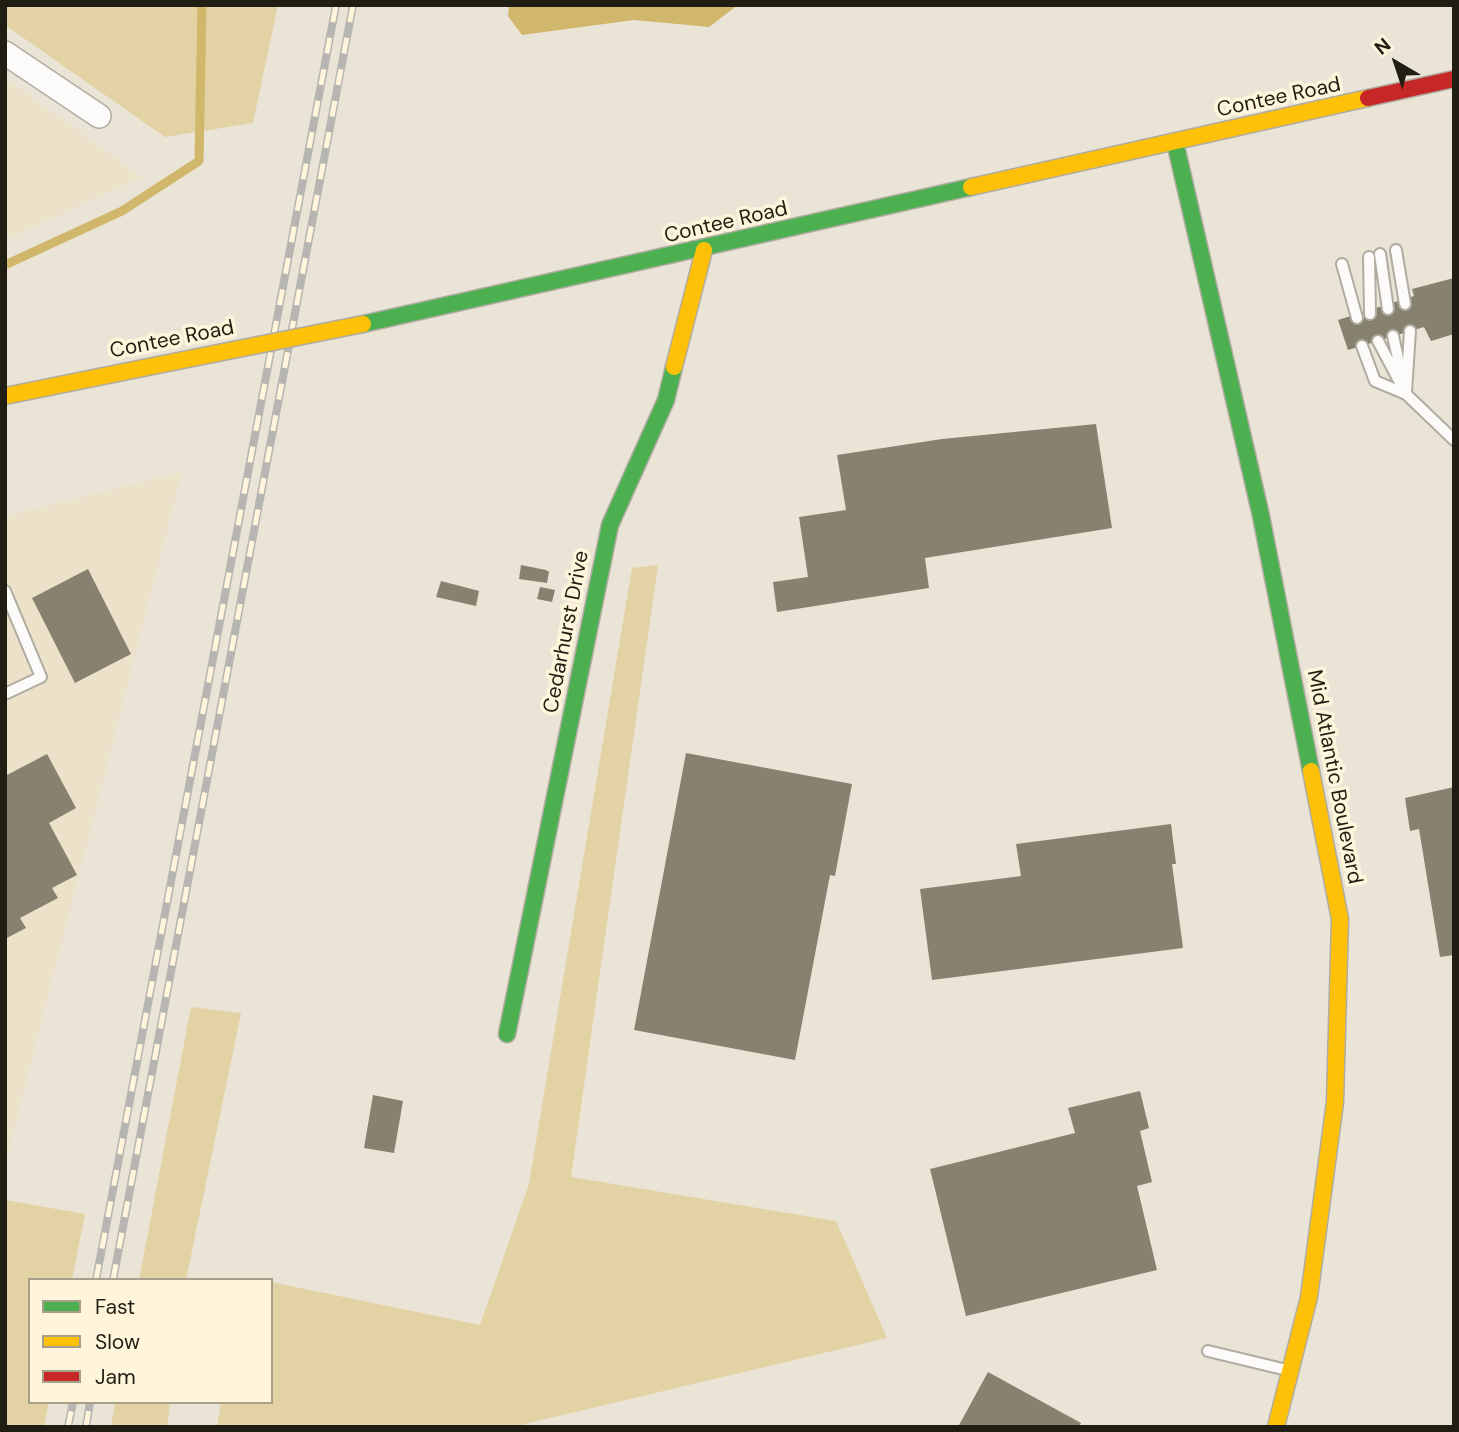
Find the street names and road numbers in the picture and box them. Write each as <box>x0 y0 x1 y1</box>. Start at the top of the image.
street label: Contee Road <box>1215 73 1343 123</box>
street label: Contee Road <box>662 197 790 249</box>
street label: Contee Road <box>108 316 236 364</box>
street label: Cedarhurst Drive <box>539 549 595 715</box>
street label: Mid Atlantic Boulevard <box>1301 668 1367 886</box>

